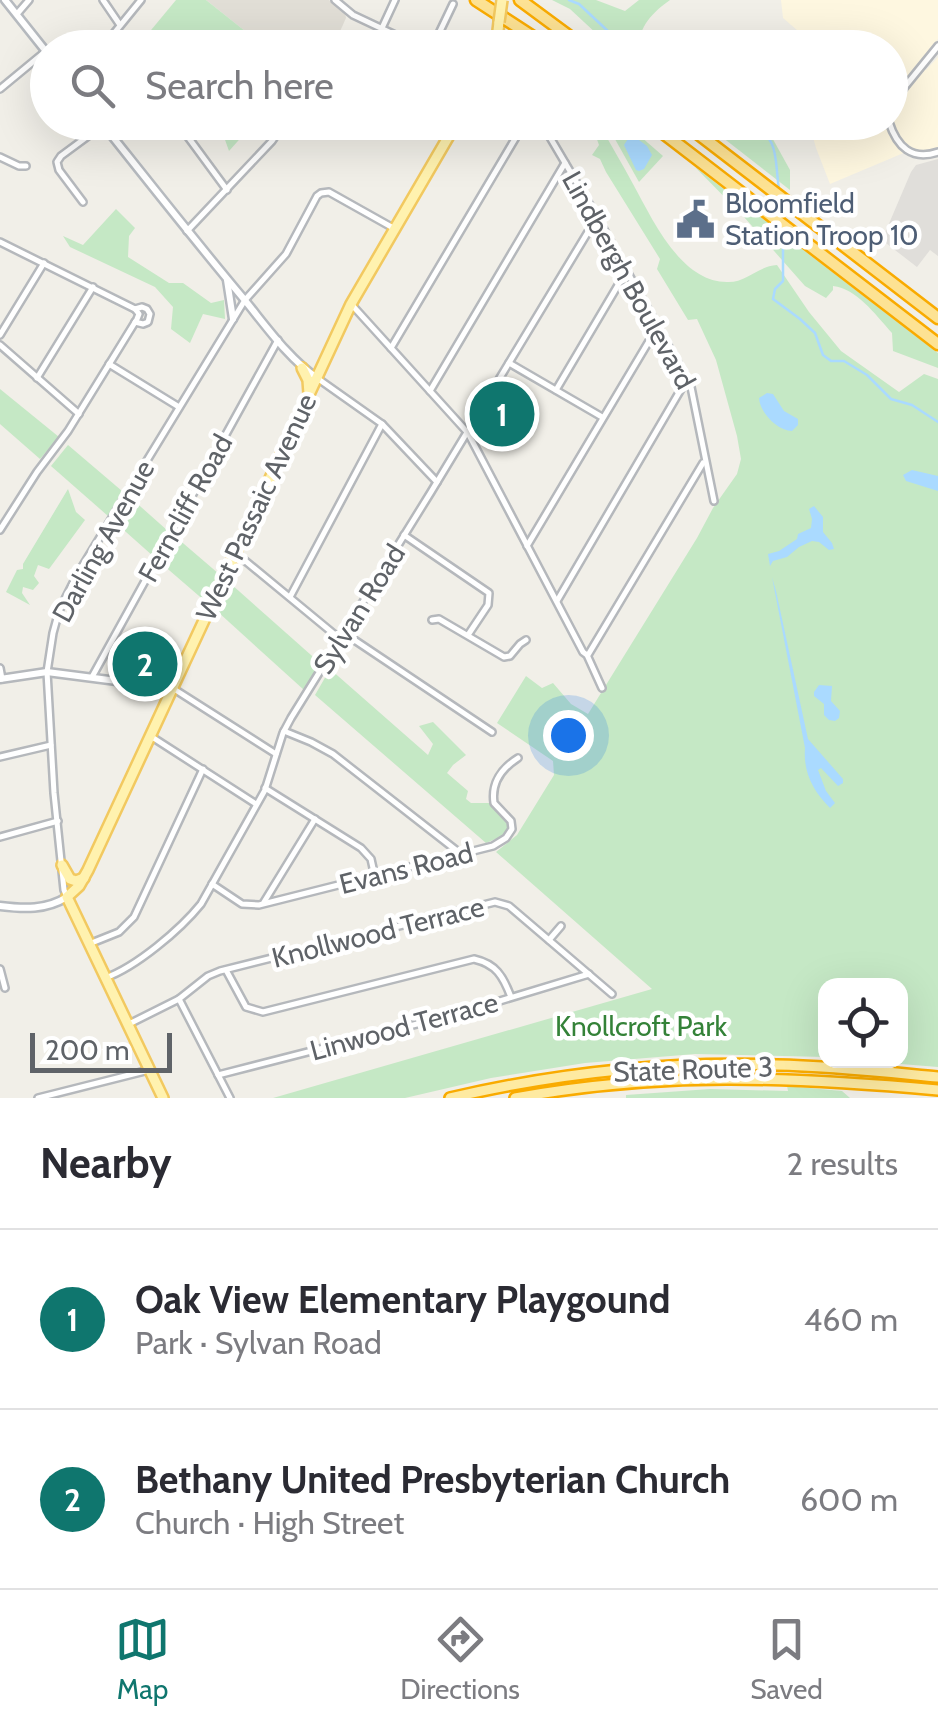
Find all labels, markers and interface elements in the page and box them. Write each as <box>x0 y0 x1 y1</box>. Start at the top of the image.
search box <box>30 30 908 140</box>
icon: search <box>65 58 120 113</box>
text: Search here <box>145 62 334 109</box>
street label: Lindbergh Boulevard <box>555 165 703 395</box>
place label: Bloomfield Station Troop 10 <box>725 186 919 252</box>
public building icon: Bloomfield Station Troop 10 <box>674 198 716 240</box>
pin: 1 <box>470 376 534 452</box>
street label: West Passaic Avenue <box>189 388 323 626</box>
street label: Ferncliff Road <box>131 428 239 588</box>
street label: Darling Avenue <box>45 454 161 628</box>
street label: Sylvan Road <box>306 538 412 680</box>
pin: 2 <box>112 626 178 702</box>
your location <box>543 710 594 761</box>
street label: Evans Road <box>336 835 476 901</box>
street label: Knollwood Terrace <box>268 889 488 975</box>
map controls <box>818 978 908 1068</box>
button: locate <box>818 978 908 1068</box>
street label: Linwood Terrace <box>306 985 502 1067</box>
park label: Knollcroft Park <box>555 1009 727 1043</box>
scale bar <box>30 1028 172 1072</box>
text: 200 m <box>45 1033 130 1067</box>
street label: State Route 3 <box>612 1049 774 1089</box>
text: Nearby <box>40 1137 172 1189</box>
text: 2 results <box>787 1144 898 1183</box>
text: Oak View Elementary Playgound <box>135 1276 670 1323</box>
text: 1 <box>67 1300 78 1339</box>
text: 460 m <box>804 1300 898 1339</box>
text: Park · Sylvan Road <box>135 1323 382 1362</box>
text: Bethany United Presbyterian Church <box>135 1456 730 1503</box>
text: 2 <box>64 1480 81 1519</box>
text: 600 m <box>800 1480 898 1519</box>
text: Church · High Street <box>135 1503 404 1542</box>
tab: Map <box>115 1612 170 1706</box>
tab: Directions <box>400 1612 520 1706</box>
tab: Saved <box>750 1612 823 1706</box>

